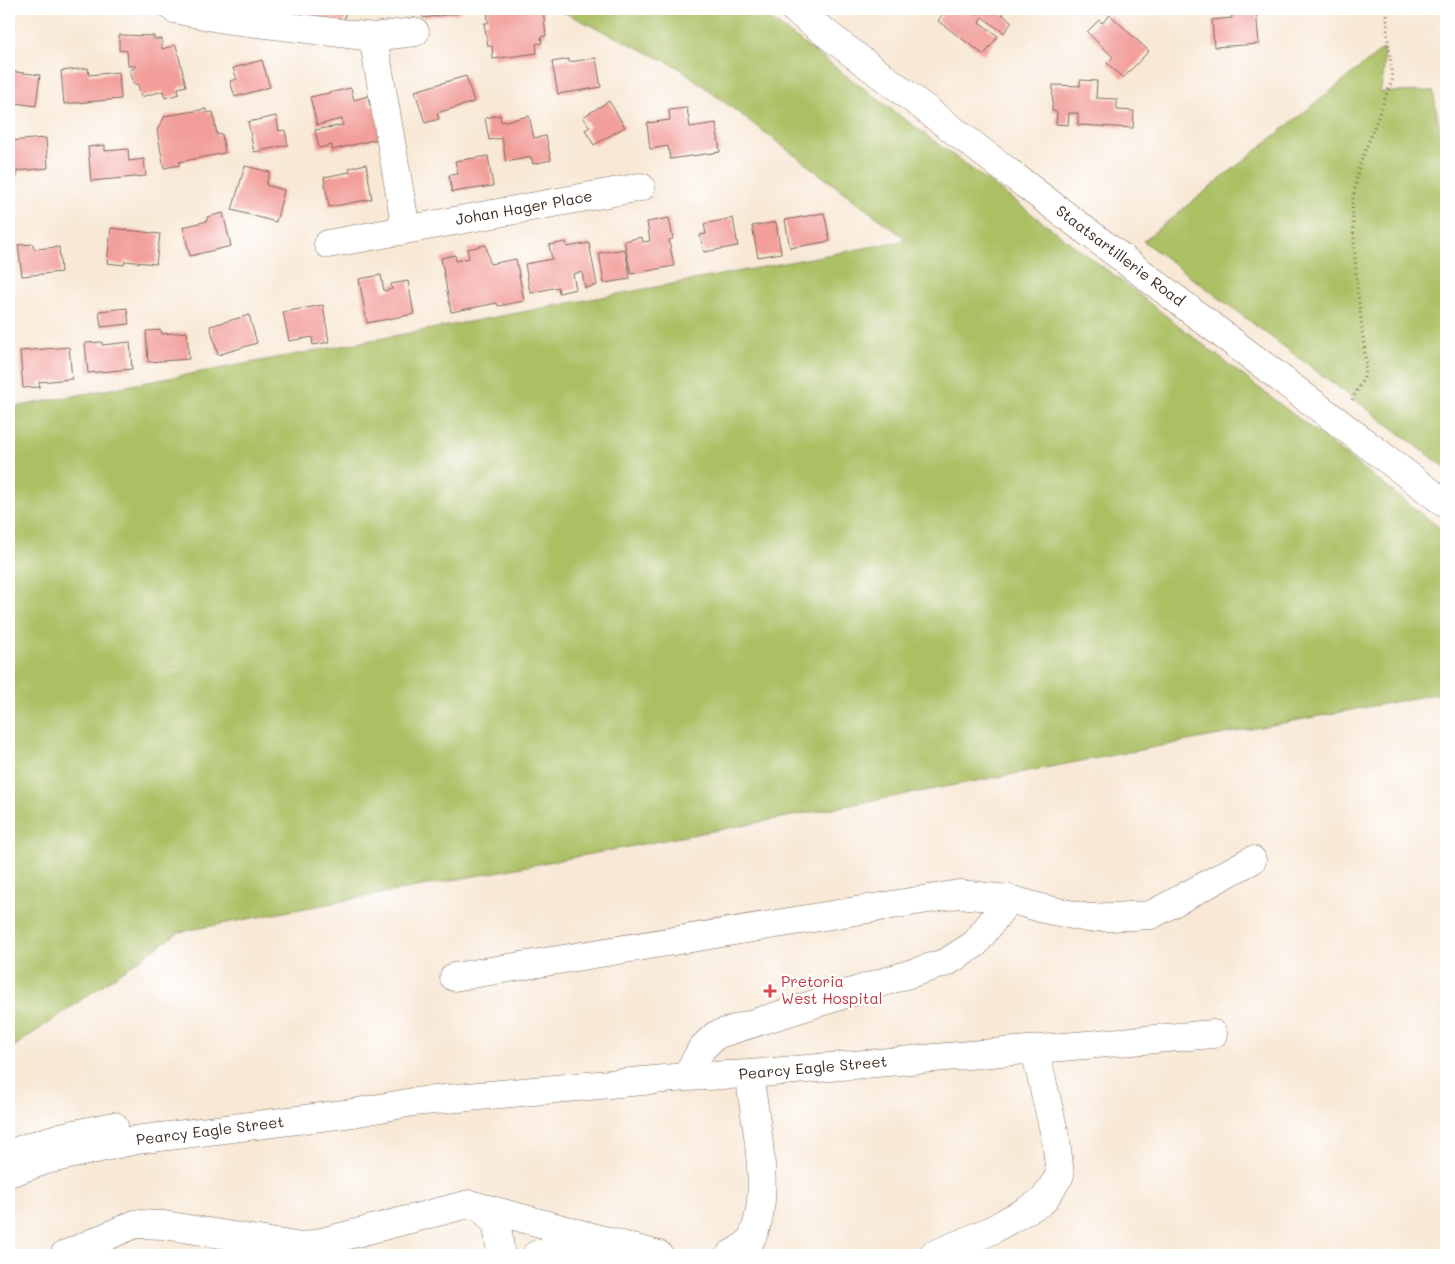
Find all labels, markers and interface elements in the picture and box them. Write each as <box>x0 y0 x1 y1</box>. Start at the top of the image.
street label: Johan Hager Place <box>454 185 594 229</box>
street label: Staatsartillerie Road <box>1052 200 1189 310</box>
place label: Pretoria West Hospital <box>781 971 883 1008</box>
marker: Pretoria West Hospital <box>763 984 777 998</box>
street label: Pearcy Eagle Street <box>738 1051 888 1083</box>
street label: Pearcy Eagle Street <box>135 1111 285 1149</box>

